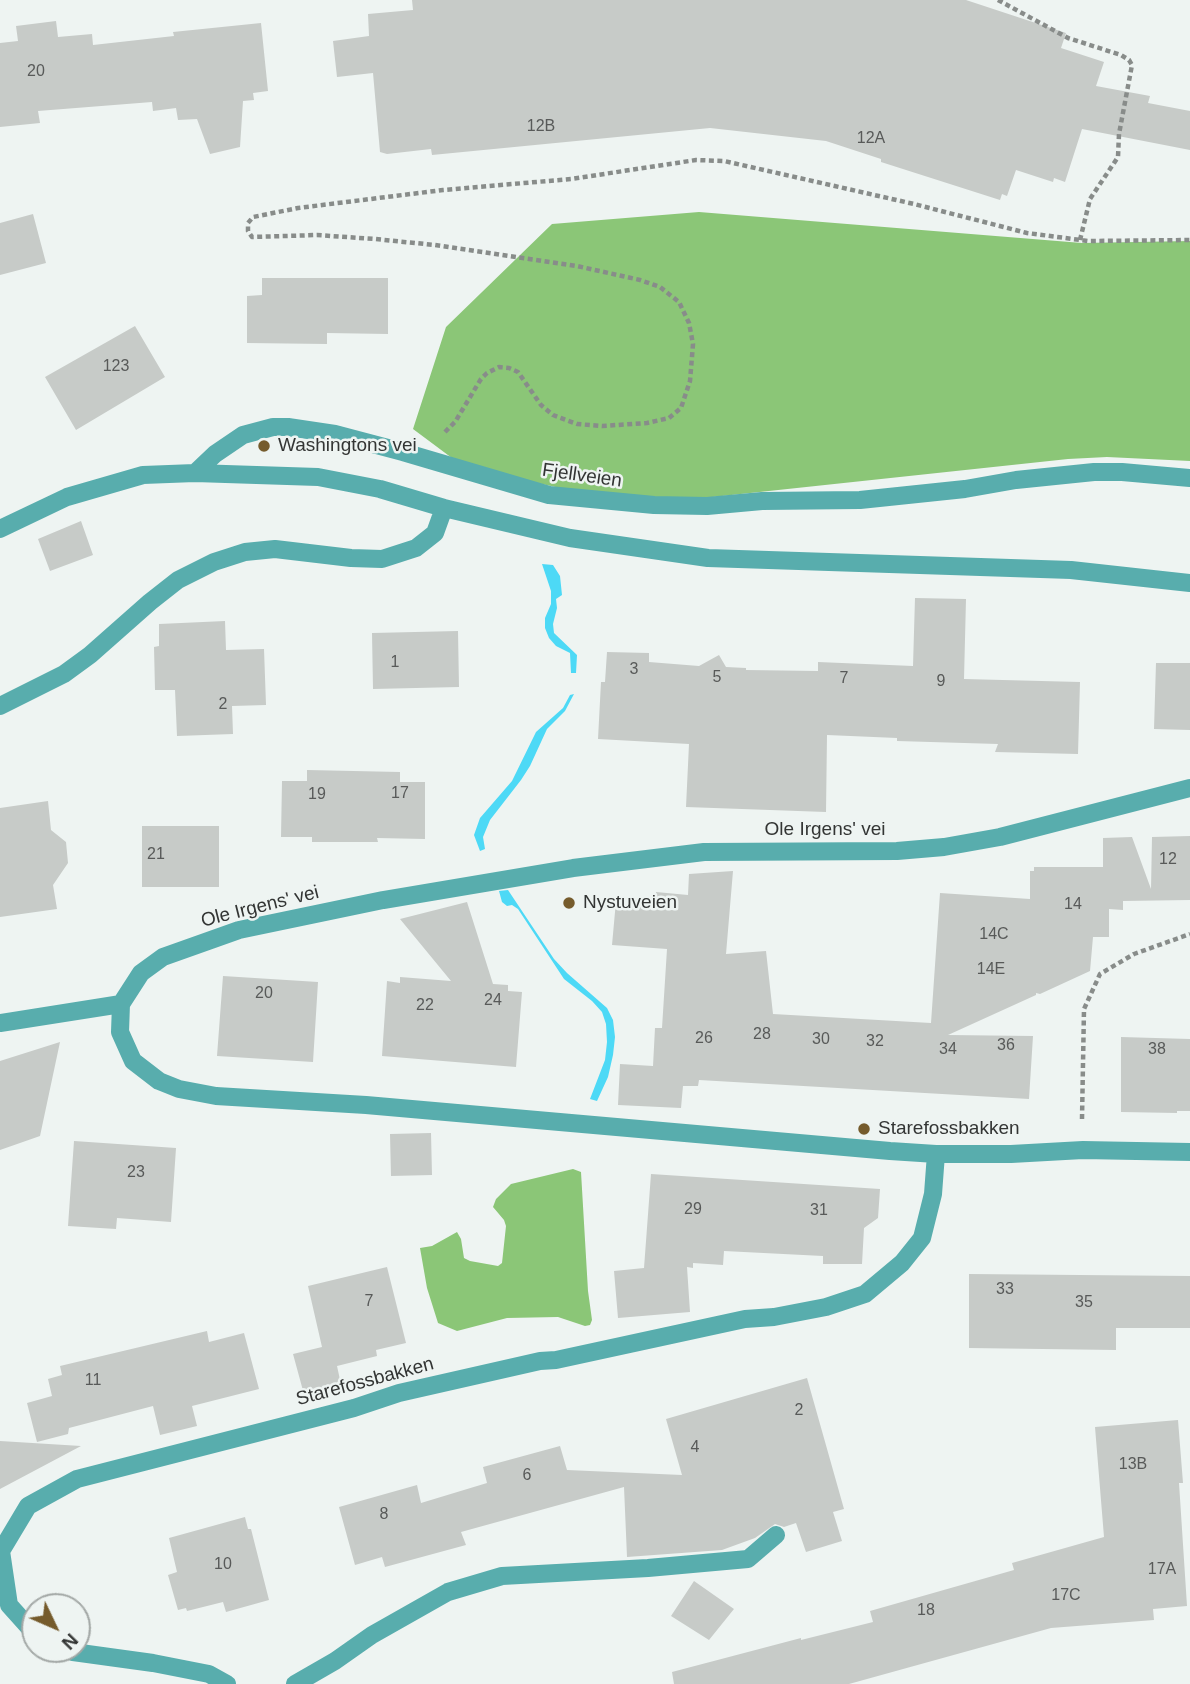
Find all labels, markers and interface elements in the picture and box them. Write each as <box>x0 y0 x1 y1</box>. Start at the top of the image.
house number: 20 <box>27 62 45 82</box>
house number: 12B <box>527 117 555 137</box>
house number: 12A <box>857 129 885 149</box>
house number: 123 <box>103 357 129 377</box>
place label: Washingtons vei <box>278 435 417 457</box>
marker: Washingtons vei <box>256 438 272 454</box>
street label: Fjellveien <box>541 459 623 493</box>
house number: 1 <box>391 653 399 673</box>
house number: 3 <box>630 660 638 680</box>
house number: 5 <box>713 668 721 688</box>
house number: 7 <box>840 669 848 689</box>
house number: 9 <box>937 672 945 692</box>
house number: 2 <box>219 695 227 715</box>
house number: 17 <box>391 784 409 804</box>
house number: 19 <box>308 785 326 805</box>
street label: Ole Irgens' vei <box>765 819 885 841</box>
house number: 21 <box>147 845 165 865</box>
house number: 12 <box>1159 850 1177 870</box>
street label: Ole Irgens' vei <box>199 881 321 933</box>
place label: Nystuveien <box>583 892 677 914</box>
marker: Nystuveien <box>561 895 577 911</box>
house number: 14 <box>1064 895 1082 915</box>
house number: 14C <box>979 925 1009 945</box>
house number: 14E <box>977 960 1005 980</box>
house number: 20 <box>255 984 273 1004</box>
house number: 24 <box>484 991 502 1011</box>
house number: 22 <box>416 996 434 1016</box>
house number: 28 <box>753 1025 771 1045</box>
house number: 26 <box>695 1029 713 1049</box>
house number: 30 <box>812 1030 830 1050</box>
house number: 32 <box>866 1032 884 1052</box>
house number: 36 <box>997 1036 1015 1056</box>
house number: 34 <box>939 1040 957 1060</box>
house number: 38 <box>1148 1040 1166 1060</box>
place label: Starefossbakken <box>878 1118 1020 1140</box>
marker: Starefossbakken <box>856 1121 872 1137</box>
house number: 23 <box>127 1163 145 1183</box>
house number: 29 <box>684 1200 702 1220</box>
house number: 31 <box>810 1201 828 1221</box>
house number: 33 <box>996 1280 1014 1300</box>
house number: 7 <box>365 1292 373 1312</box>
house number: 35 <box>1075 1293 1093 1313</box>
street label: Starefossbakken <box>294 1353 436 1411</box>
house number: 11 <box>85 1371 101 1391</box>
house number: 2 <box>795 1401 803 1421</box>
house number: 4 <box>691 1438 699 1458</box>
house number: 13B <box>1119 1455 1147 1475</box>
house number: 6 <box>523 1466 531 1486</box>
house number: 8 <box>380 1505 388 1525</box>
house number: 10 <box>214 1555 232 1575</box>
house number: 17A <box>1148 1560 1176 1580</box>
house number: 17C <box>1051 1586 1081 1606</box>
north arrow <box>21 1593 91 1663</box>
house number: 18 <box>917 1601 935 1621</box>
text: N <box>58 1629 82 1654</box>

